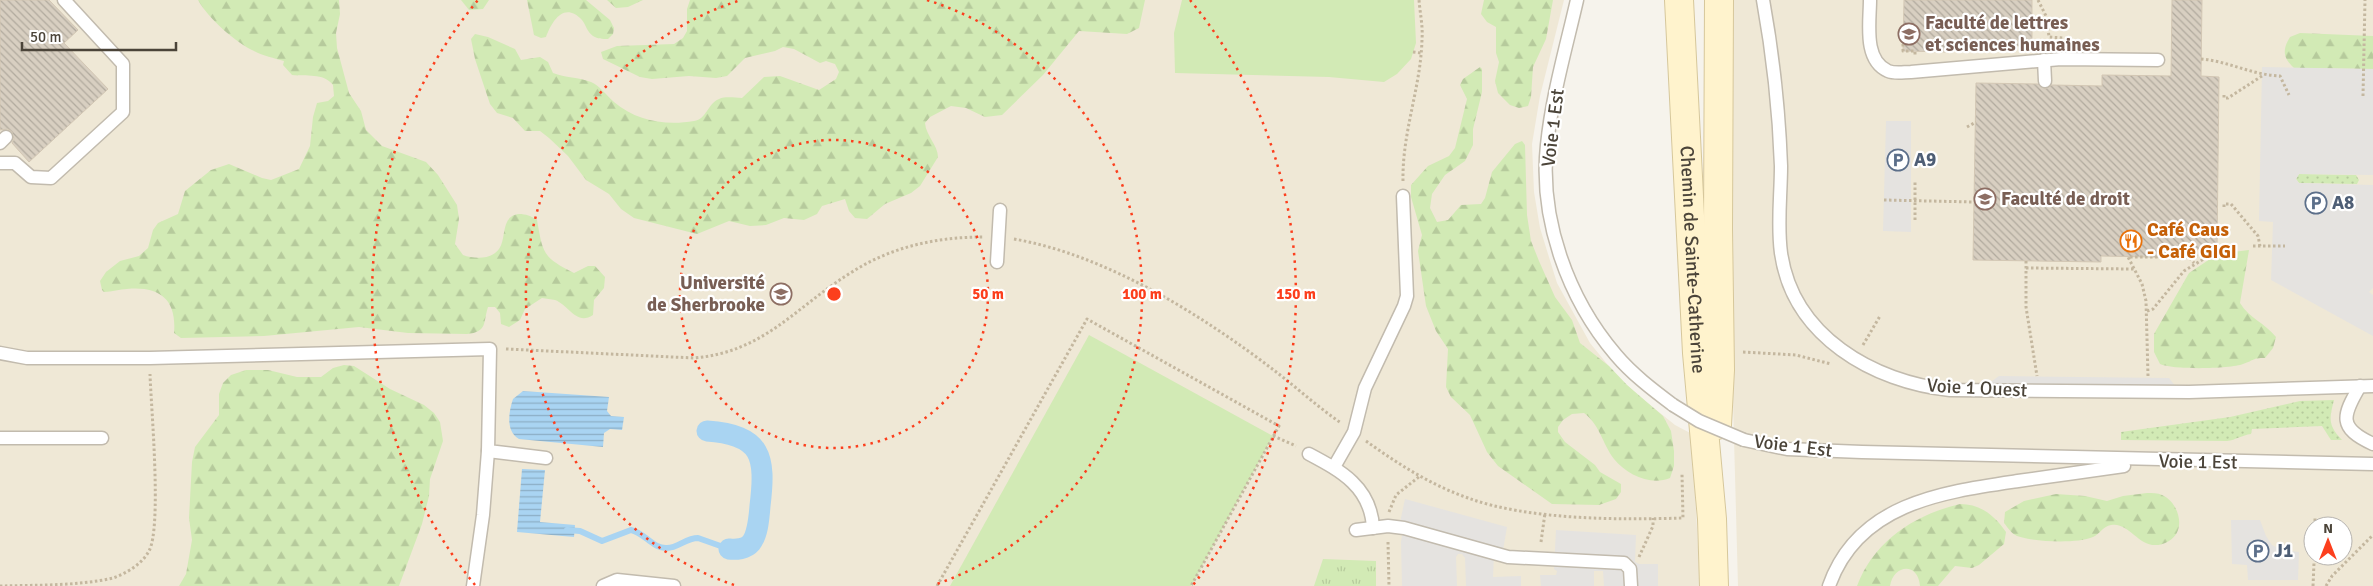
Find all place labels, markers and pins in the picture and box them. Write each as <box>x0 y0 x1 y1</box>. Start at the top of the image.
place label: Faculté de lettres et sciences humaines <box>1925 11 2100 57</box>
school or university icon: Faculté de lettres et sciences humaines <box>1897 22 1921 46</box>
parking icon: A9 <box>1886 148 1910 172</box>
place label: A9 <box>1914 148 1936 172</box>
school or university icon: Faculté de droit <box>1973 187 1997 211</box>
place label: Faculté de droit <box>2001 187 2130 211</box>
parking icon: A8 <box>2304 191 2328 215</box>
place label: A8 <box>2332 191 2354 215</box>
place label: Café Caus - Café GIGI <box>2147 218 2237 264</box>
restaurant icon: Café Caus - Café GIGI <box>2119 229 2143 253</box>
place label: Université de Sherbrooke <box>647 271 765 317</box>
school or university icon: Université de Sherbrooke <box>769 282 793 306</box>
centre of rings <box>825 285 843 303</box>
parking icon: J1 <box>2246 539 2270 563</box>
place label: J1 <box>2274 539 2293 563</box>

